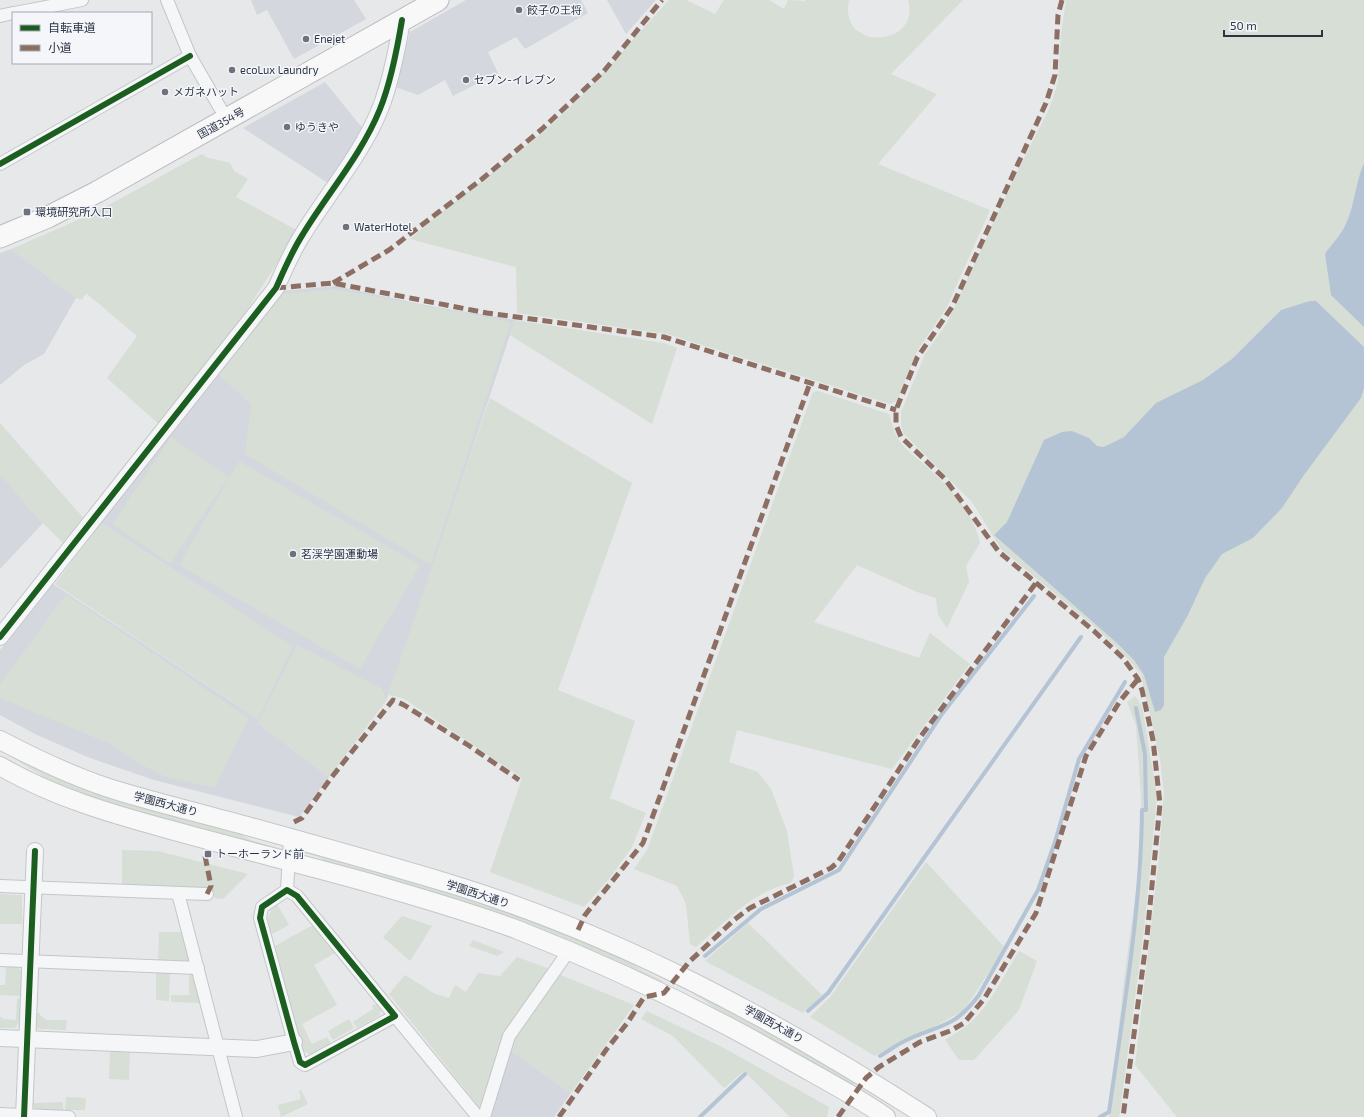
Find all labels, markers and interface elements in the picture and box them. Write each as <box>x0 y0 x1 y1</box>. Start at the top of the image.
place label: 餃子の王将 <box>527 3 582 16</box>
marker: 餃子の王将 <box>514 5 524 15</box>
legend <box>12 12 152 64</box>
scale bar <box>1224 12 1322 38</box>
text: 50 m <box>1230 18 1257 32</box>
text: 自転車道 <box>48 20 96 34</box>
place label: Enejet <box>314 32 345 46</box>
marker: Enejet <box>301 34 311 44</box>
text: 小道 <box>48 40 72 54</box>
place label: ecoLux Laundry <box>240 63 319 76</box>
marker: ecoLux Laundry <box>227 65 237 75</box>
place label: セブン-イレブン <box>474 73 556 86</box>
marker: セブン-イレブン <box>461 75 471 85</box>
place label: メガネハット <box>173 85 239 98</box>
marker: メガネハット <box>160 87 170 97</box>
street label: 国道354号 <box>195 104 247 141</box>
place label: ゆうきや <box>295 120 339 133</box>
marker: ゆうきや <box>282 122 292 132</box>
place label: 環境研究所入口 <box>35 205 112 218</box>
marker: 環境研究所入口 <box>22 207 32 217</box>
place label: WaterHotel <box>354 220 413 233</box>
marker: WaterHotel <box>341 222 351 232</box>
place label: 茗渓学園運動場 <box>301 547 378 560</box>
marker: 茗渓学園運動場 <box>288 549 298 559</box>
street label: 学園西大通り <box>133 789 200 818</box>
place label: トーホーランド前 <box>216 847 304 860</box>
marker: トーホーランド前 <box>203 849 213 859</box>
street label: 学園西大通り <box>445 877 512 910</box>
street label: 学園西大通り <box>742 1002 806 1045</box>

